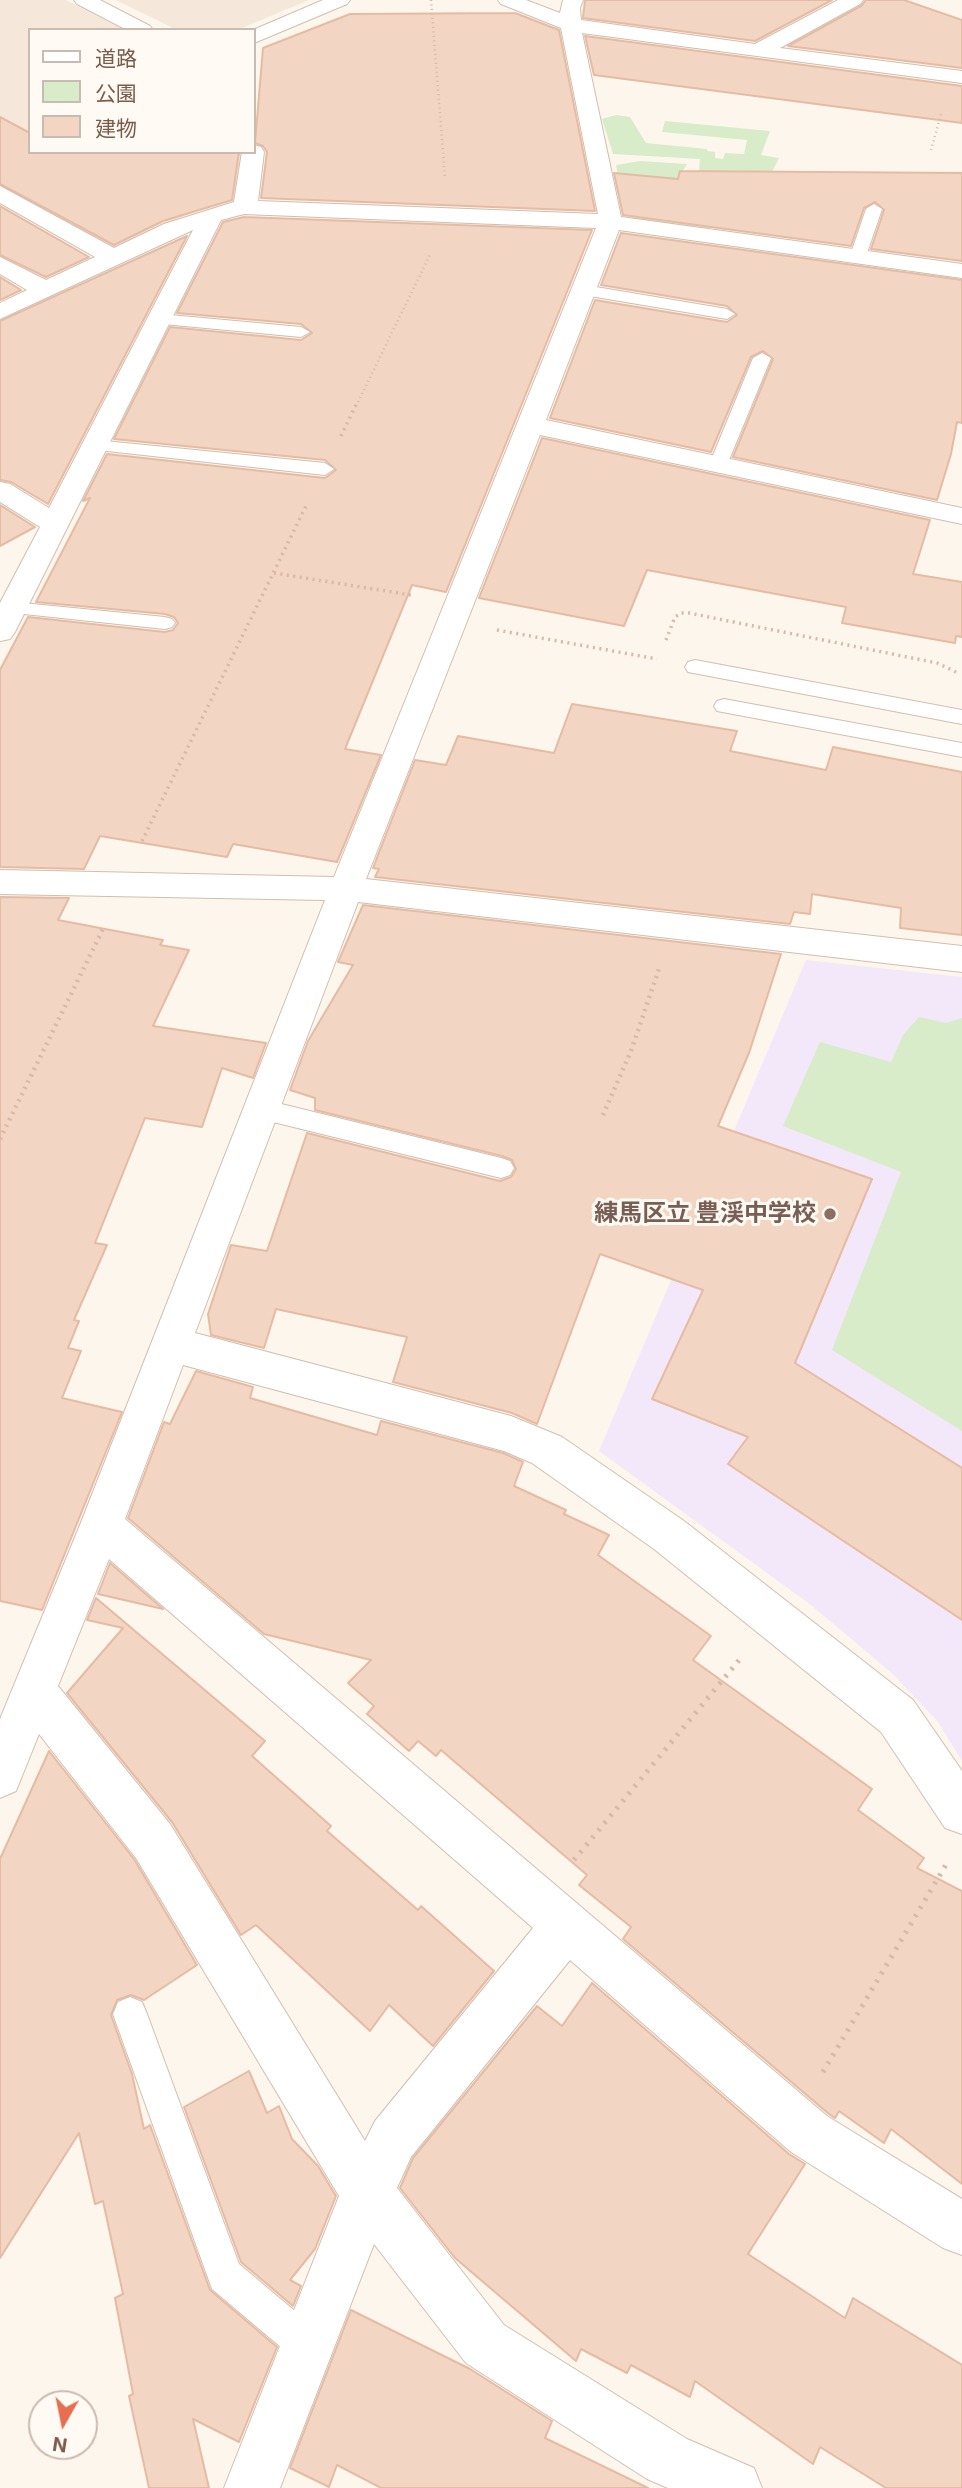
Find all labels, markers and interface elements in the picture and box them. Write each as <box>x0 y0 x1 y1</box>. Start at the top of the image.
legend <box>28 28 256 154</box>
text: 道路 <box>95 46 137 71</box>
text: 公園 <box>95 81 137 106</box>
text: 建物 <box>95 116 137 141</box>
place label: 練馬区立 豊渓中学校 <box>594 1200 816 1228</box>
marker: 練馬区立 豊渓中学校 <box>822 1206 838 1222</box>
north arrow <box>28 2390 98 2460</box>
text: N <box>51 2432 69 2457</box>

